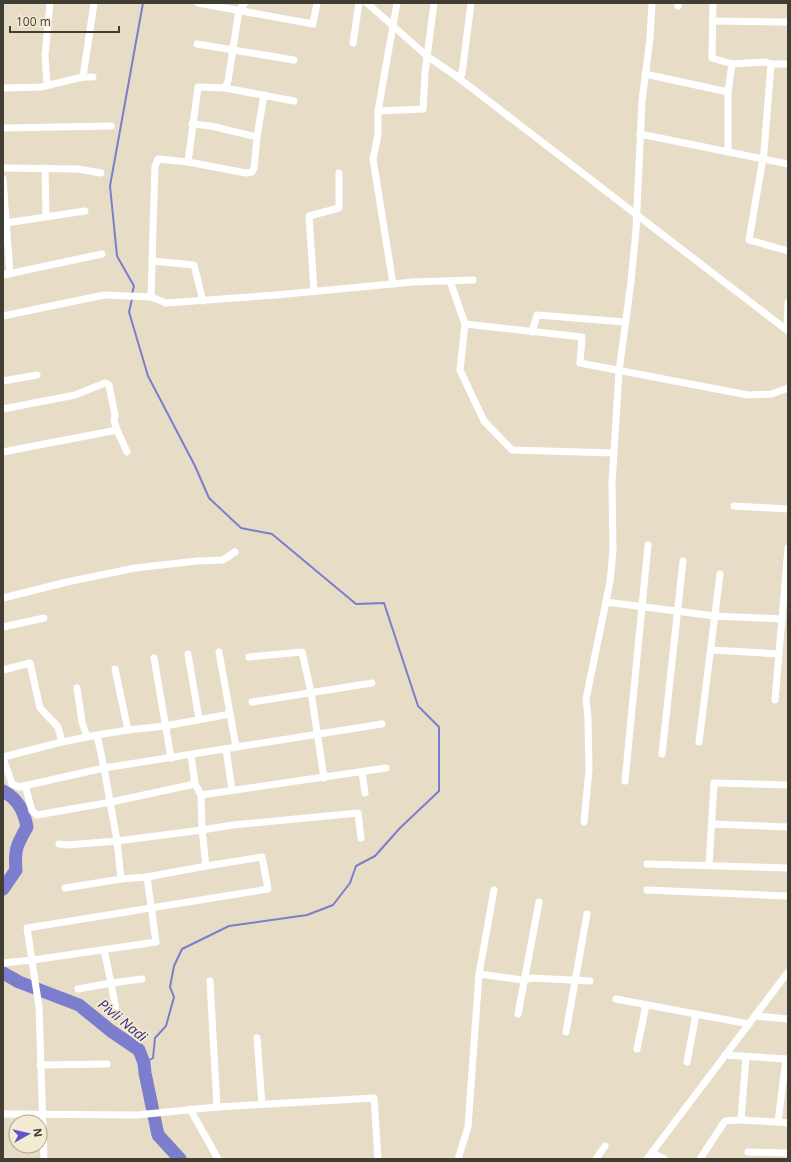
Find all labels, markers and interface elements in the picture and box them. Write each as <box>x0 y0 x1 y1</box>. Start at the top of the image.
scale bar <box>10 8 119 34</box>
text: 100 m <box>16 13 51 30</box>
water label: Pivli Nadi <box>94 994 152 1046</box>
north arrow <box>8 1114 48 1154</box>
text: N <box>30 1127 46 1138</box>

